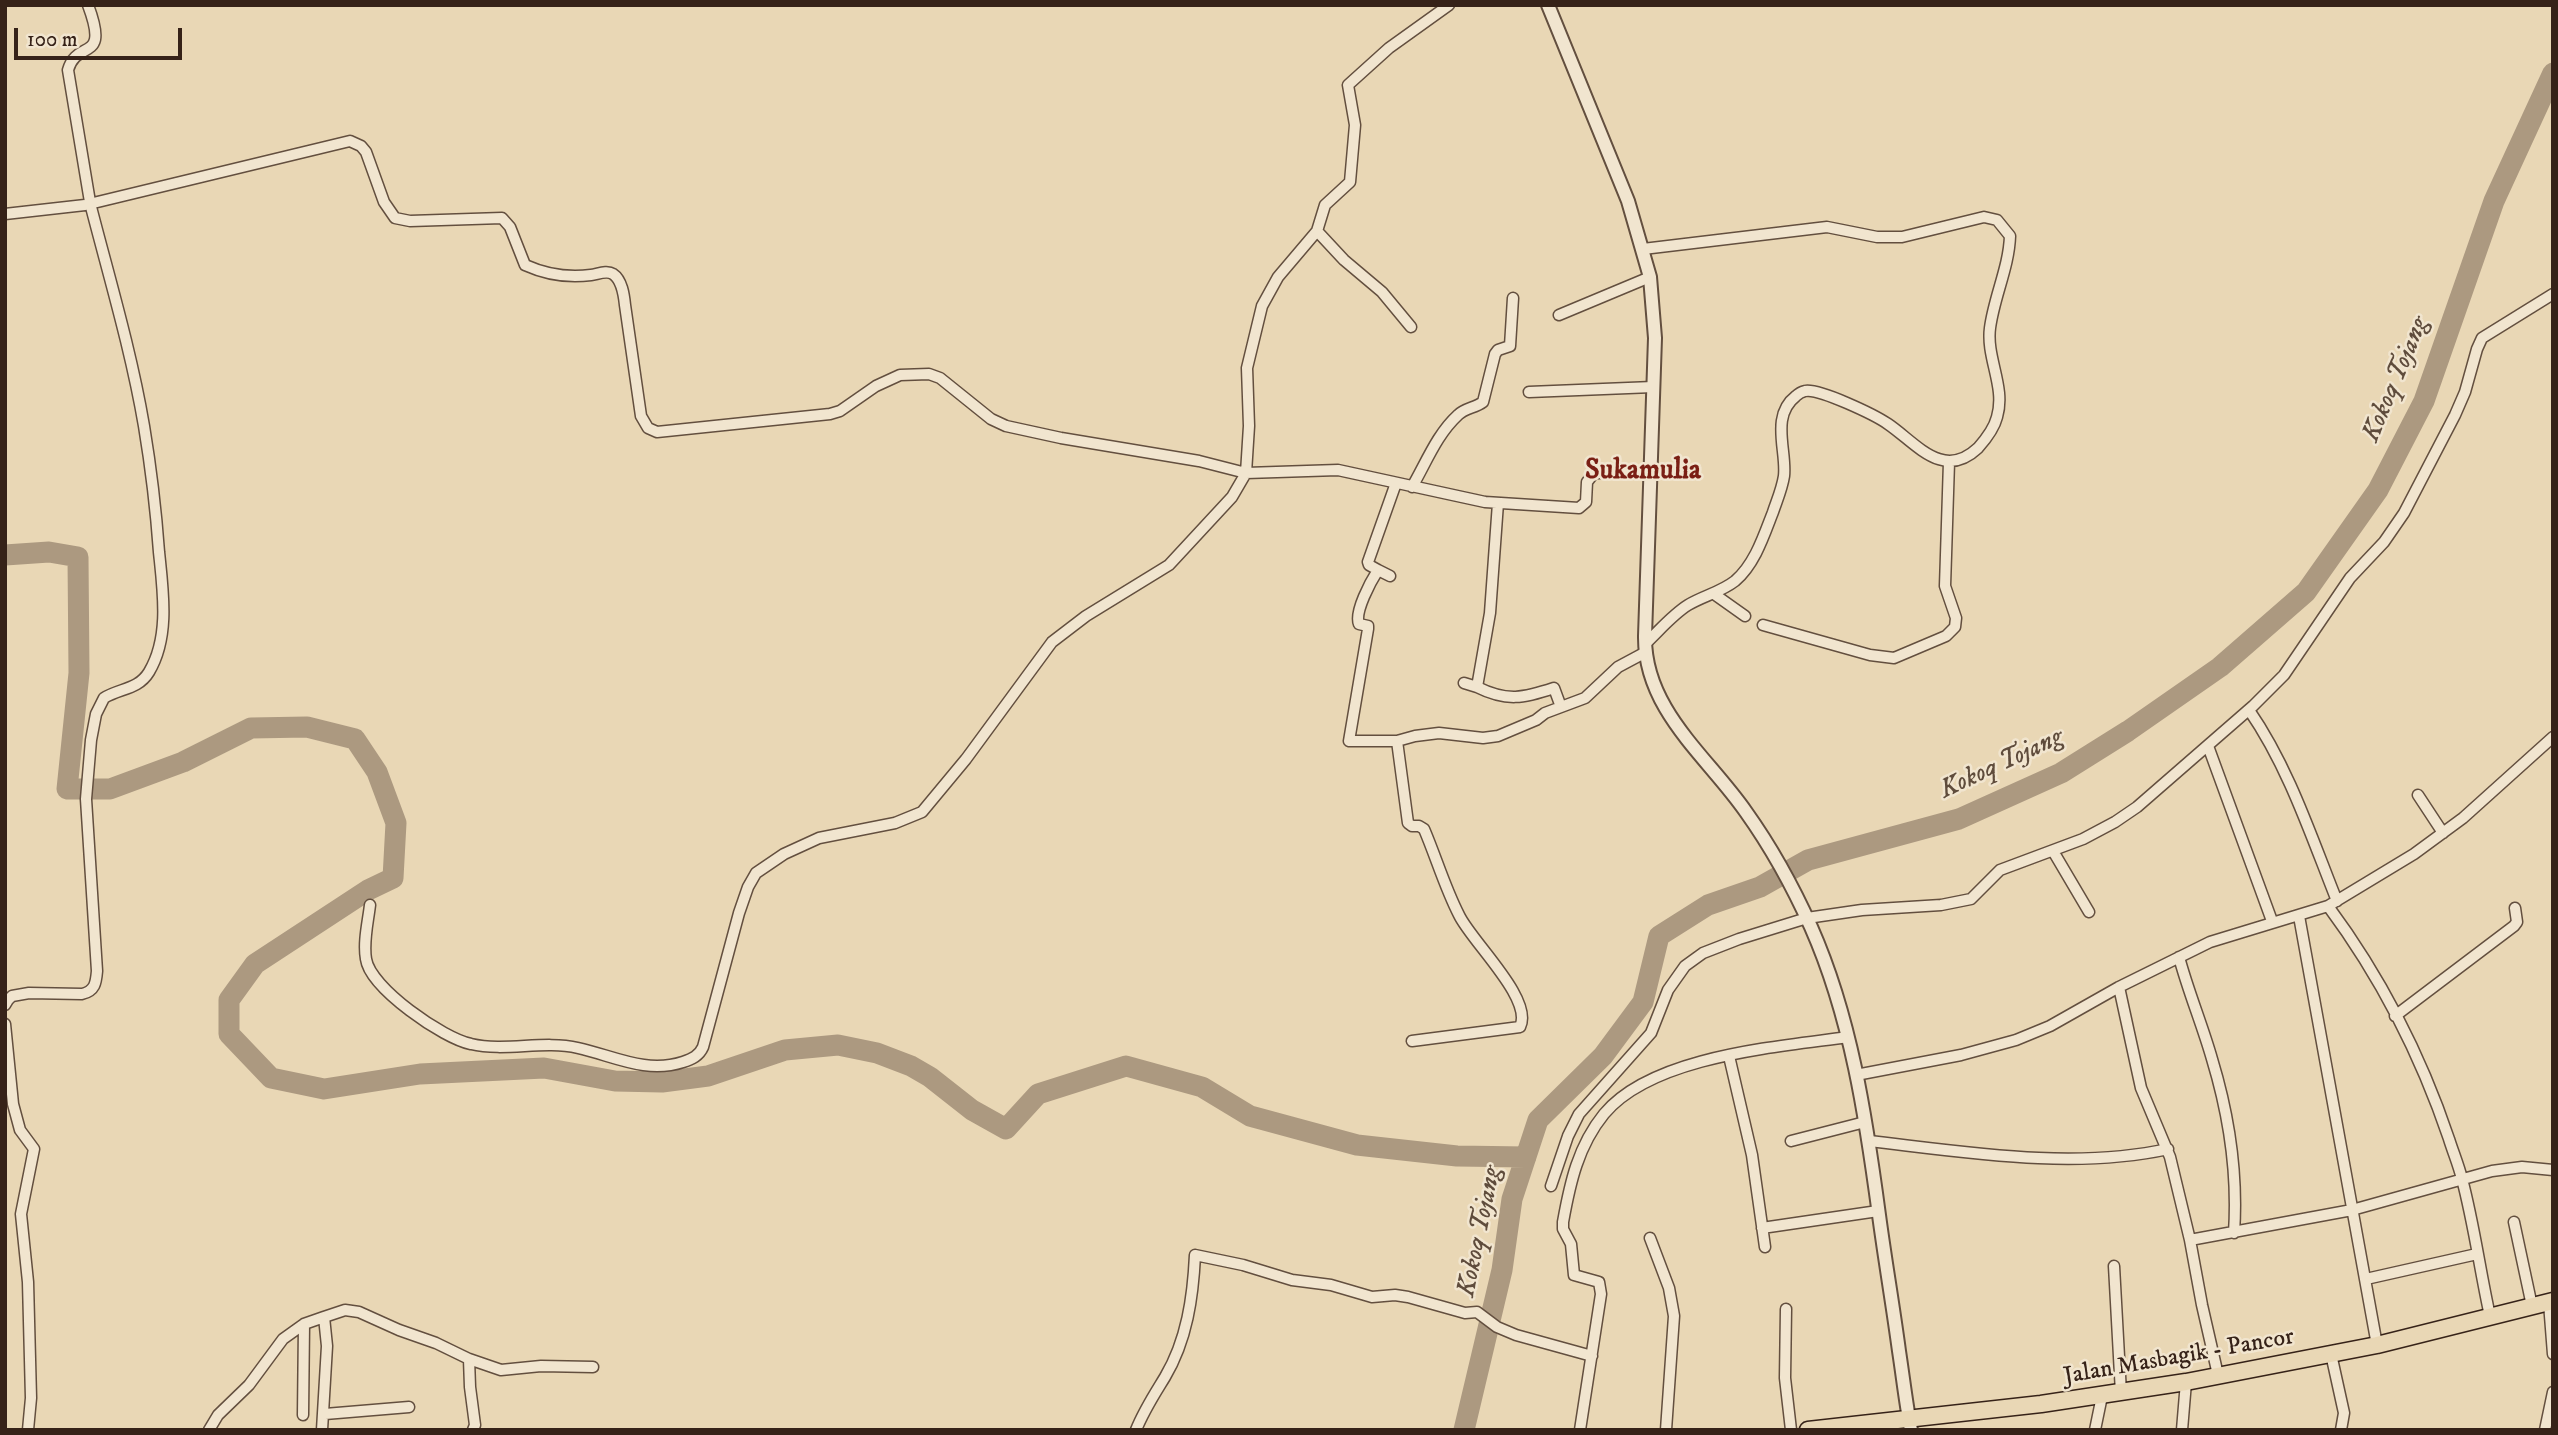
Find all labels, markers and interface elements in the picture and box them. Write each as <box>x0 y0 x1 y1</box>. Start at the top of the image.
scale bar <box>18 14 186 58</box>
text: 100 m <box>27 27 78 53</box>
water label: Kokoq Tojang <box>2357 313 2437 447</box>
district label: Sukamulia <box>1585 455 1701 489</box>
water label: Kokoq Tojang <box>1935 723 2069 807</box>
water label: Kokoq Tojang <box>1452 1164 1510 1300</box>
street label: Jalan Masbagik - Pancor <box>2062 1324 2296 1392</box>

